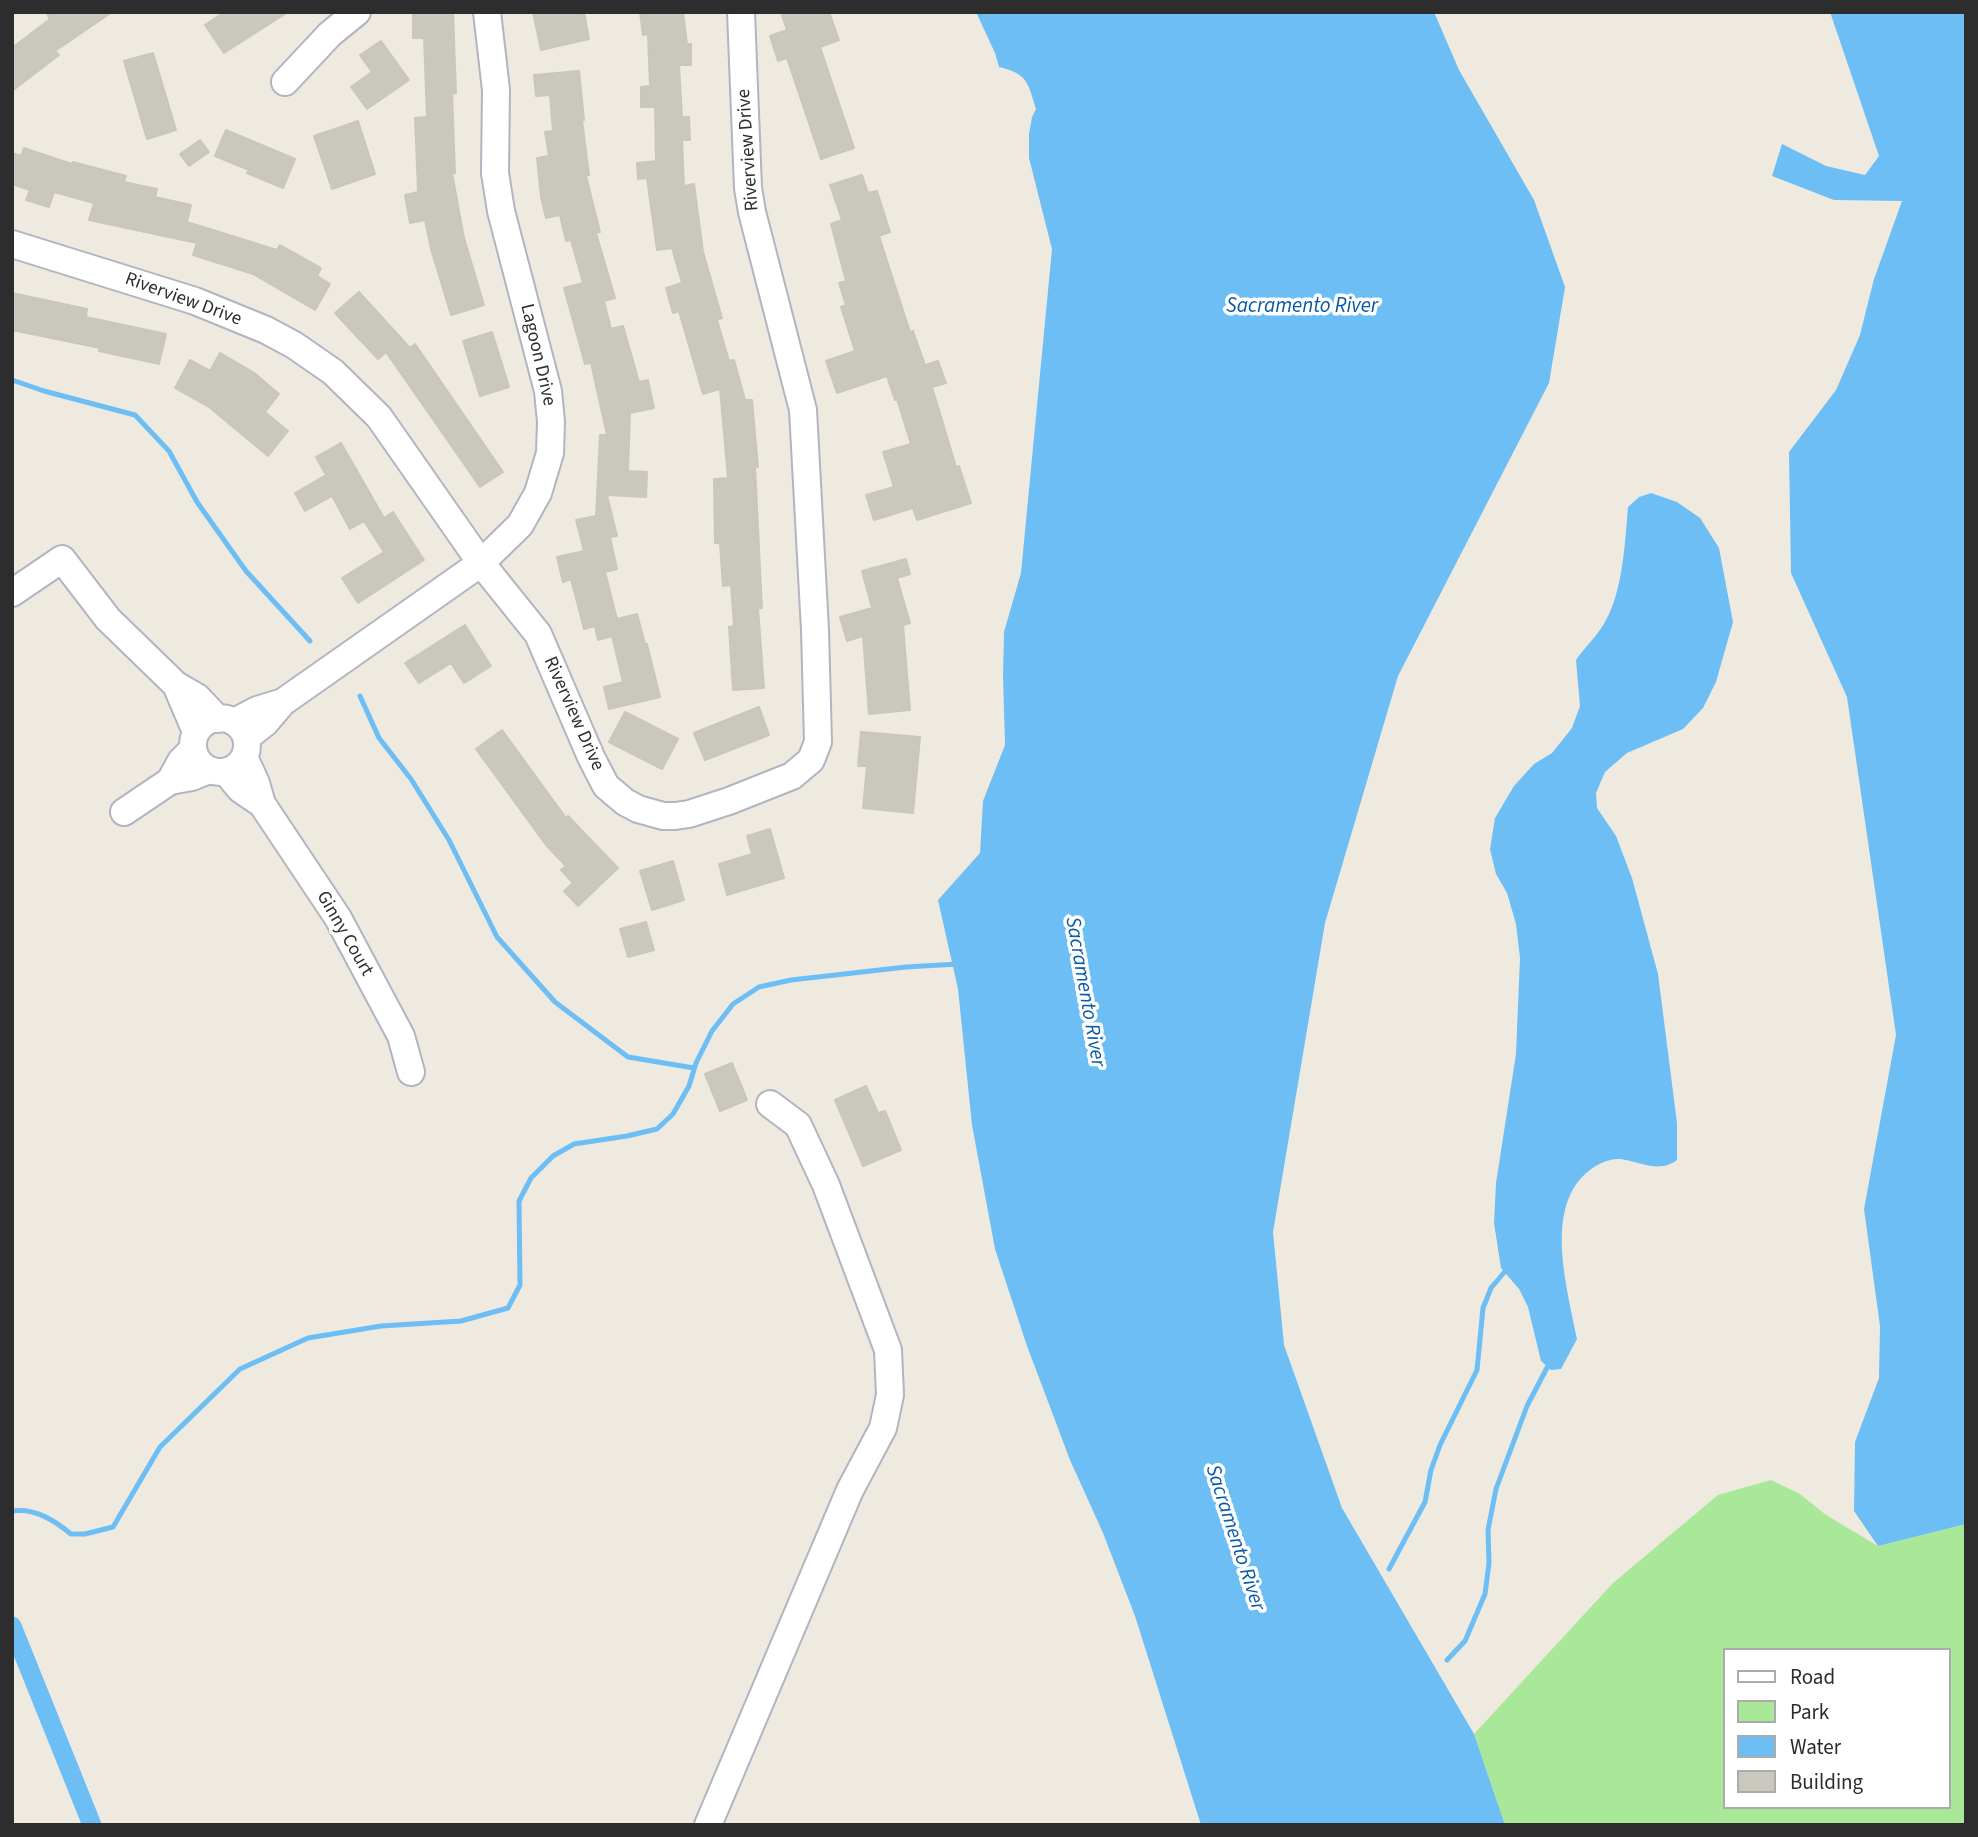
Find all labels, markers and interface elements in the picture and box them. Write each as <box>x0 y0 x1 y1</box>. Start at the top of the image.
street label: Riverview Drive <box>733 88 765 212</box>
street label: Riverview Drive <box>122 268 244 332</box>
water label: Sacramento River <box>1226 294 1378 320</box>
street label: Lagoon Drive <box>514 302 560 408</box>
street label: Riverview Drive <box>538 653 608 775</box>
street label: Ginny Court <box>311 887 377 981</box>
water label: Sacramento River <box>1058 915 1110 1069</box>
water label: Sacramento River <box>1199 1462 1269 1614</box>
legend <box>1722 1648 1950 1809</box>
text: Road <box>1790 1662 1835 1692</box>
text: Park <box>1790 1697 1829 1727</box>
text: Water <box>1790 1732 1841 1762</box>
text: Building <box>1790 1767 1863 1797</box>

